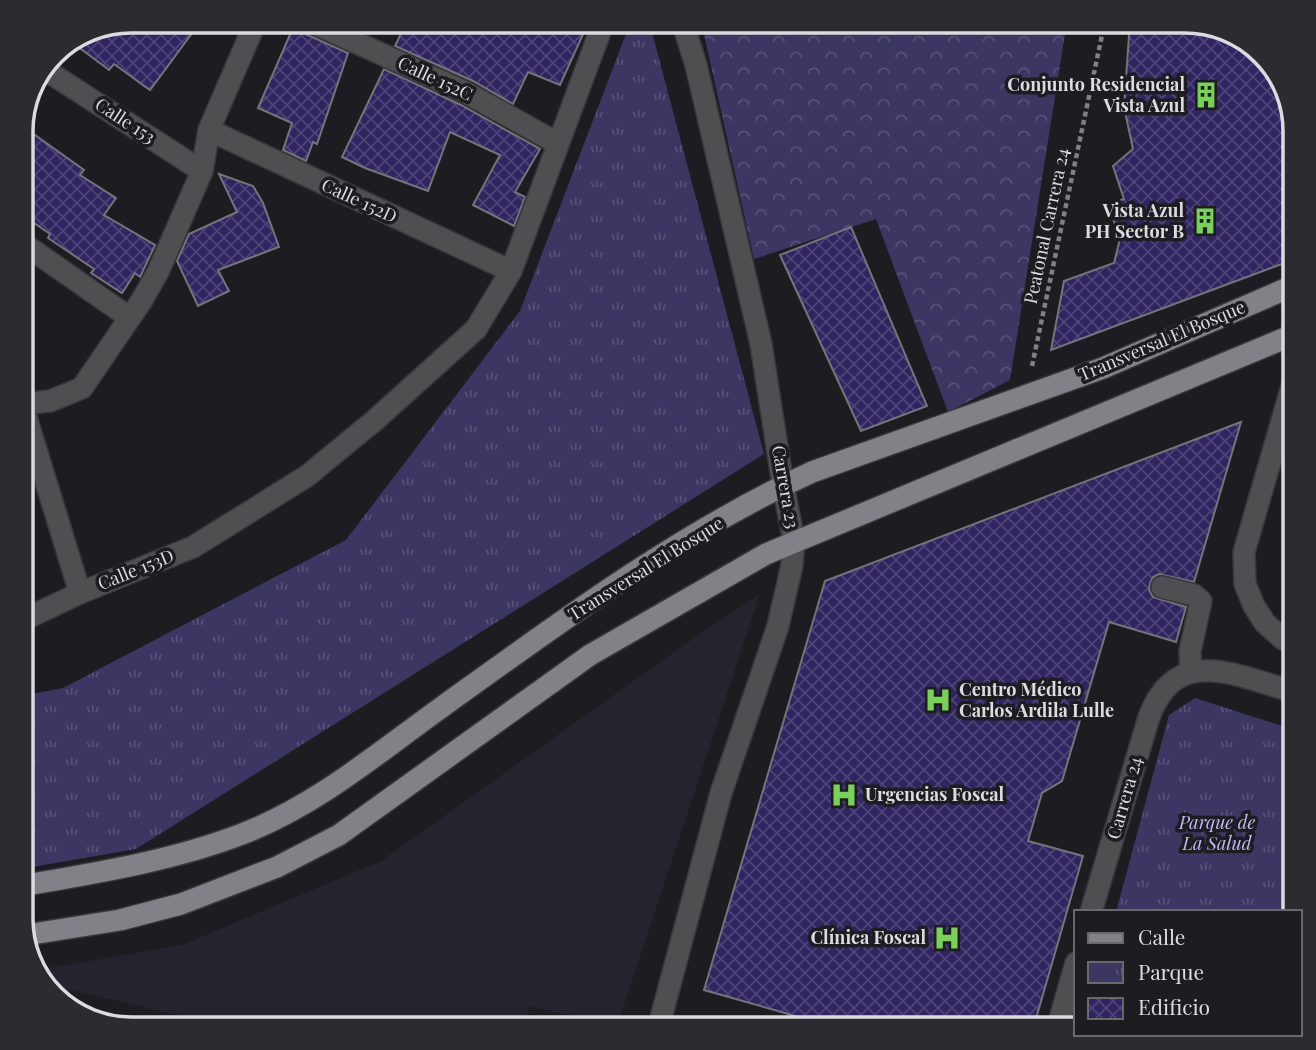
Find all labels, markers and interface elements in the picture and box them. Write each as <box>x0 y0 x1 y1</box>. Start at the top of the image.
street label: Calle 152C <box>394 50 477 106</box>
place label: Conjunto Residencial Vista Azul <box>1007 72 1185 117</box>
building icon: Conjunto Residencial Vista Azul <box>1191 80 1221 110</box>
street label: Calle 153 <box>91 92 160 148</box>
street label: Peatonal Carrera 24 <box>1018 146 1074 306</box>
street label: Calle 152D <box>318 172 401 228</box>
place label: Vista Azul PH Sector B <box>1085 198 1184 243</box>
building icon: Vista Azul PH Sector B <box>1190 206 1220 236</box>
street label: Transversal El Bosque <box>1075 294 1249 386</box>
street label: Carrera 23 <box>767 443 805 530</box>
street label: Transversal El Bosque <box>563 511 728 626</box>
street label: Calle 153D <box>94 543 177 595</box>
place label: Centro Médico Carlos Ardila Lulle <box>959 677 1114 722</box>
hospital icon: Centro Médico Carlos Ardila Lulle <box>923 685 953 715</box>
street label: Carrera 24 <box>1101 754 1147 842</box>
hospital icon: Urgencias Foscal <box>829 780 859 810</box>
place label: Urgencias Foscal <box>865 782 1005 806</box>
park label: Parque de La Salud <box>1178 810 1255 855</box>
legend <box>1074 910 1302 1036</box>
text: Calle <box>1138 922 1185 950</box>
hospital icon: Clínica Foscal <box>932 923 962 953</box>
place label: Clínica Foscal <box>810 925 926 949</box>
text: Parque <box>1138 957 1204 985</box>
text: Edificio <box>1138 992 1210 1020</box>

